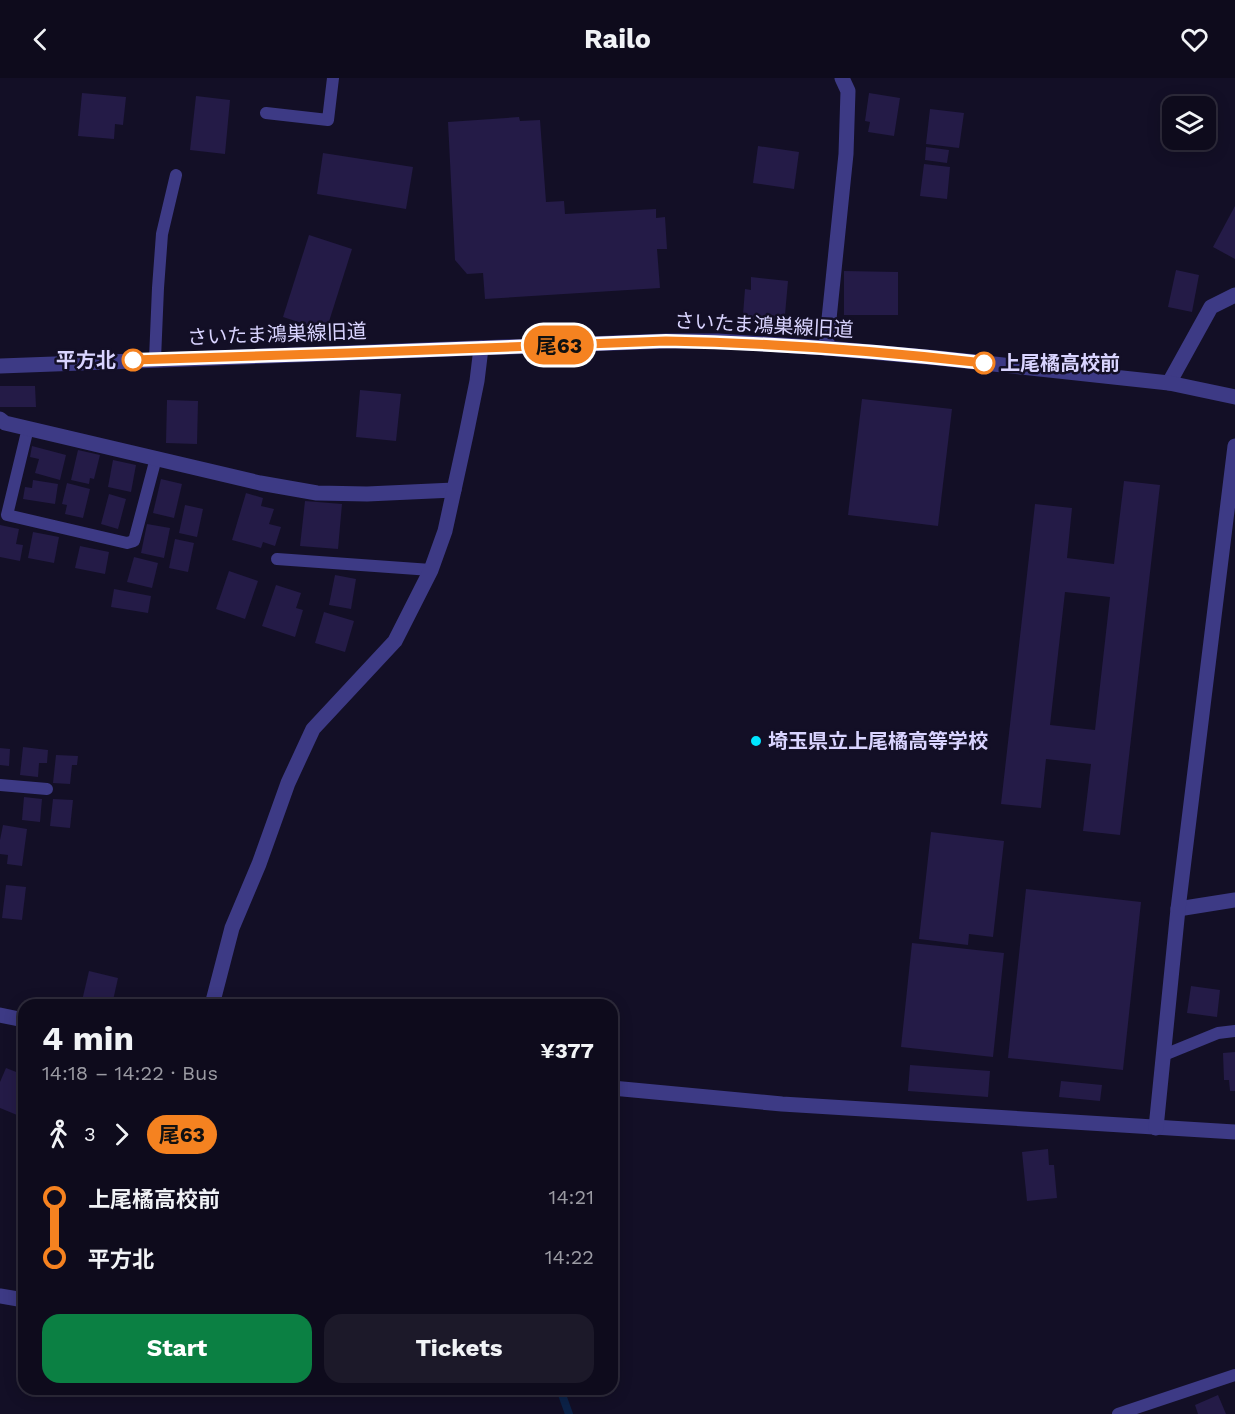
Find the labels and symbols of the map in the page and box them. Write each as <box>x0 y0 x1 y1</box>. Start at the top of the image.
street label: さいたま鴻巣線旧道 <box>674 308 854 342</box>
street label: さいたま鴻巣線旧道 <box>187 319 367 349</box>
line badge: 尾63 <box>524 326 594 364</box>
place label: 平方北 <box>56 348 116 372</box>
marker: 平方北 <box>122 349 144 371</box>
place label: 上尾橘高校前 <box>1000 351 1120 375</box>
marker: 上尾橘高校前 <box>973 352 995 374</box>
place label: 埼玉県立上尾橘高等学校 <box>768 729 988 753</box>
marker: 埼玉県立上尾橘高等学校 <box>749 734 763 748</box>

